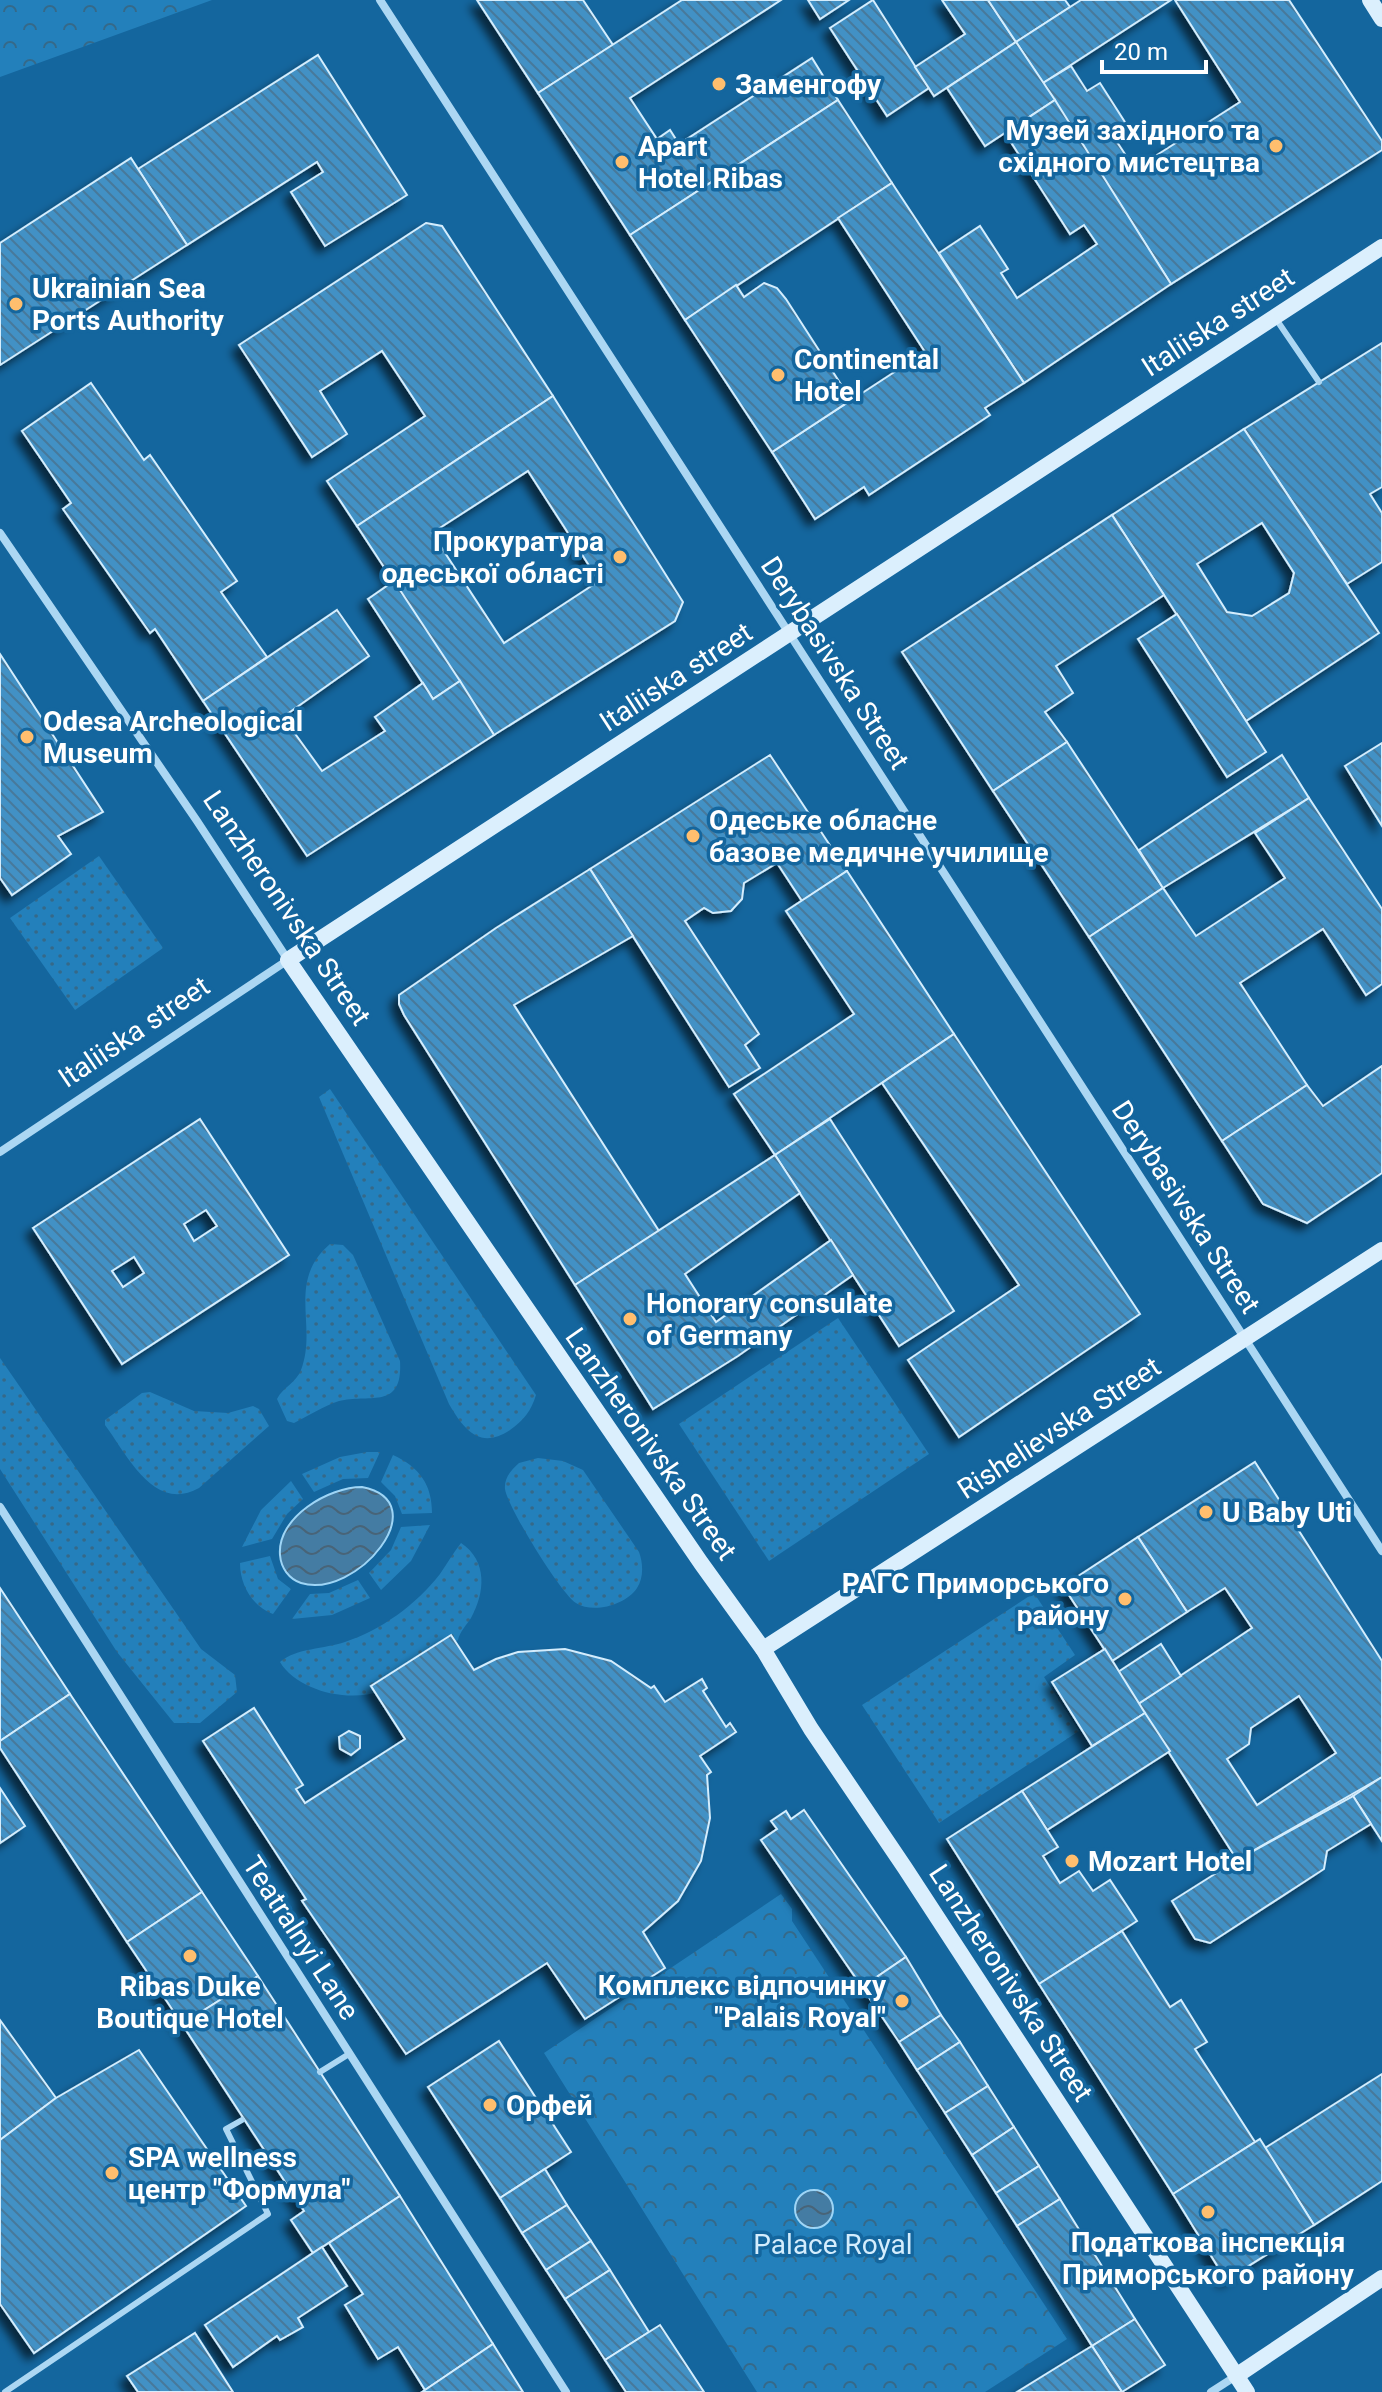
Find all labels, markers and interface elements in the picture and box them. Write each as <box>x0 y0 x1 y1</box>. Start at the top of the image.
scale bar <box>1102 24 1206 74</box>
text: 20 m <box>1114 38 1168 66</box>
place label: Заменгофу <box>735 68 882 101</box>
marker: Заменгофу <box>710 75 728 93</box>
place label: Музей західного та східного мистецтва <box>998 114 1260 179</box>
place label: Apart Hotel Ribas <box>638 130 783 195</box>
marker: Музей західного та східного мистецтва <box>1267 137 1285 155</box>
marker: Apart Hotel Ribas <box>613 153 631 171</box>
street label: Italiiska street <box>1136 261 1300 383</box>
place label: Ukrainian Sea Ports Authority <box>32 272 225 337</box>
marker: Ukrainian Sea Ports Authority <box>7 295 25 313</box>
place label: Continental Hotel <box>794 343 939 408</box>
marker: Continental Hotel <box>769 366 787 384</box>
place label: Прокуратура одеської області <box>382 525 604 590</box>
marker: Прокуратура одеської області <box>611 548 629 566</box>
street label: Derybasivska Street <box>754 551 916 775</box>
street label: Italiiska street <box>594 616 758 738</box>
place label: Odesa Archeological Museum <box>43 705 303 770</box>
marker: Odesa Archeological Museum <box>18 728 36 746</box>
street label: Lanzheronivska Street <box>196 785 378 1031</box>
place label: Одеське обласне базове медичне училище <box>709 804 1049 869</box>
marker: Одеське обласне базове медичне училище <box>684 827 702 845</box>
street label: Italiiska street <box>52 969 216 1095</box>
street label: Derybasivska Street <box>1105 1095 1267 1319</box>
place label: Honorary consulate of Germany <box>646 1287 893 1352</box>
marker: Honorary consulate of Germany <box>621 1310 639 1328</box>
street label: Lanzheronivska Street <box>558 1322 744 1566</box>
street label: Rishelievska Street <box>951 1350 1167 1506</box>
place label: U Baby Uti <box>1222 1496 1352 1529</box>
marker: U Baby Uti <box>1197 1503 1215 1521</box>
place label: РАГС Приморського району <box>842 1567 1110 1632</box>
marker: РАГС Приморського району <box>1116 1590 1134 1608</box>
place label: Mozart Hotel <box>1088 1845 1252 1878</box>
street label: Teatralnyi Lane <box>236 1850 366 2026</box>
marker: Mozart Hotel <box>1063 1852 1081 1870</box>
street label: Lanzheronivska Street <box>922 1858 1100 2108</box>
marker: Ribas Duke Boutique Hotel <box>181 1947 199 1965</box>
place label: Комплекс відпочинку "Palais Royal" <box>598 1969 887 2034</box>
place label: Ribas Duke Boutique Hotel <box>96 1970 284 2035</box>
marker: Комплекс відпочинку "Palais Royal" <box>893 1992 911 2010</box>
place label: Орфей <box>506 2089 593 2122</box>
marker: Орфей <box>481 2096 499 2114</box>
place label: SPA wellness центр "Формула" <box>128 2141 351 2206</box>
marker: SPA wellness центр "Формула" <box>103 2164 121 2182</box>
marker: Податкова інспекція Приморського району <box>1199 2203 1217 2221</box>
place label: Податкова інспекція Приморського району <box>1062 2226 1355 2291</box>
park label: Palace Royal <box>753 2228 913 2261</box>

